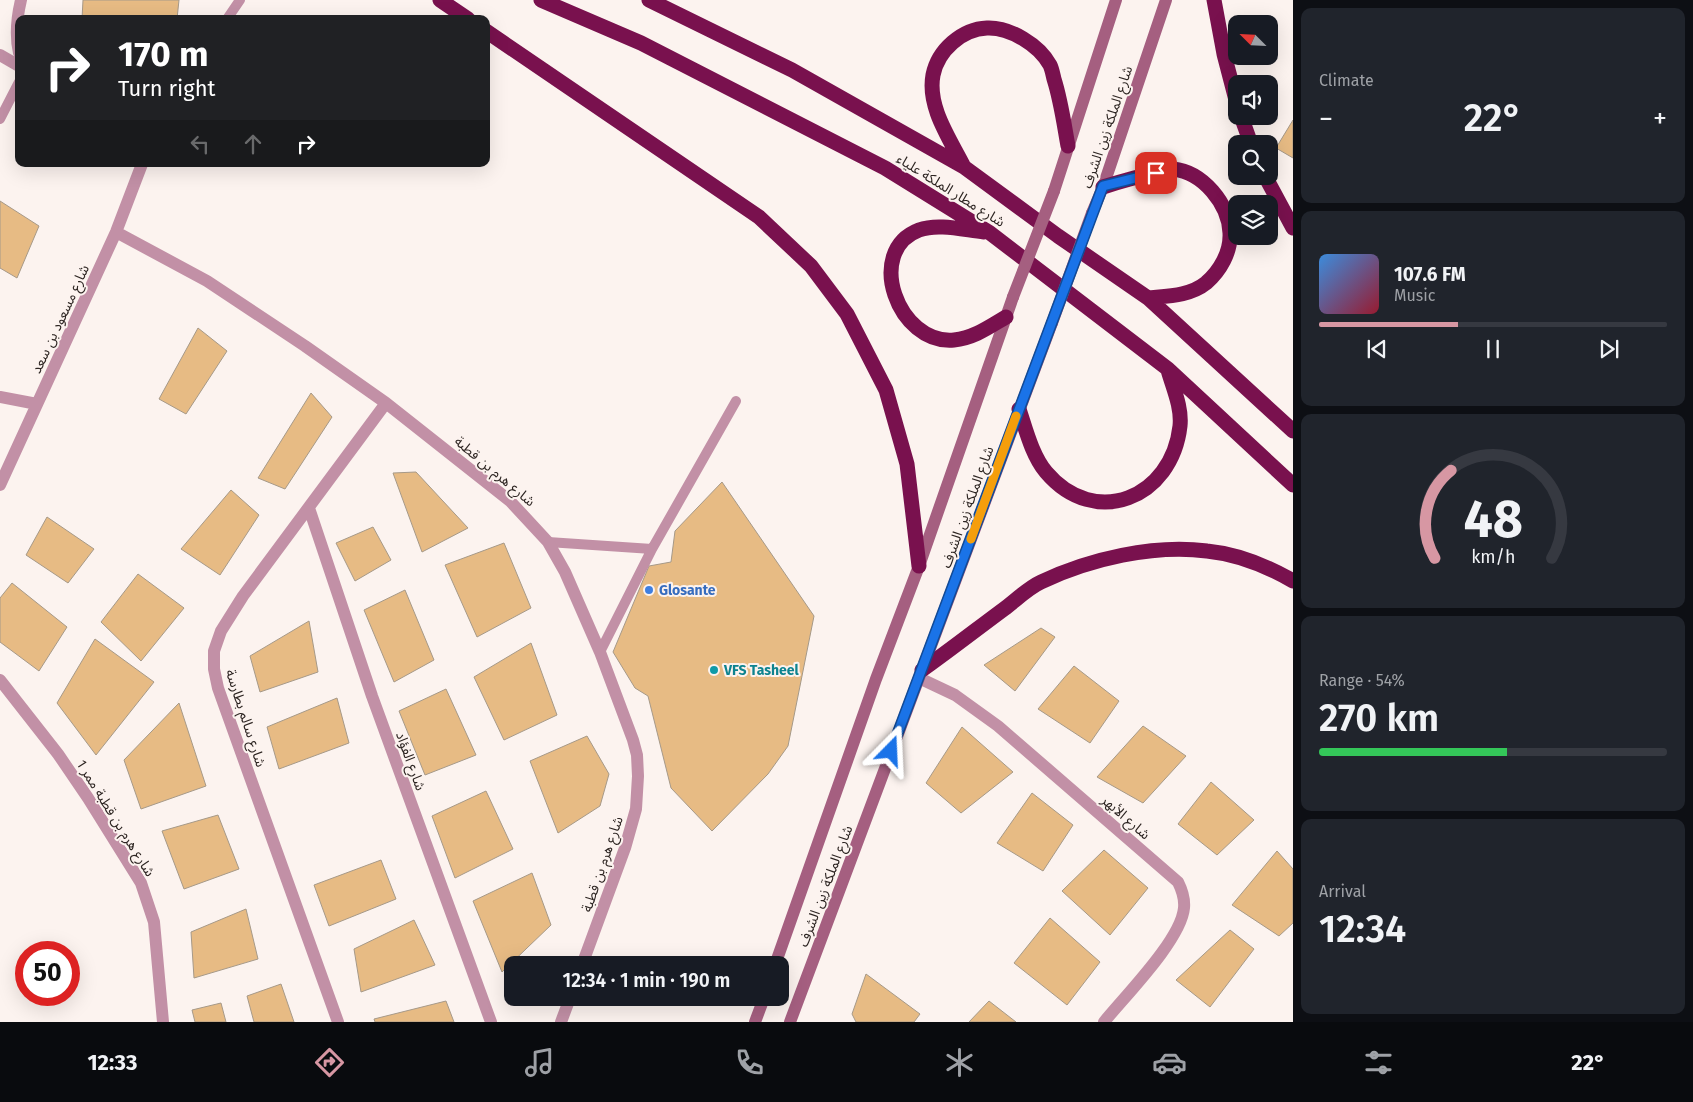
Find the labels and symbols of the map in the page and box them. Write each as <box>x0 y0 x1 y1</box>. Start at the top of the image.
north arrow <box>1228 15 1278 65</box>
street label: شارع الملكة زين الشرف <box>1079 64 1138 191</box>
street label: شارع مطار الملكة علياء <box>892 150 1008 232</box>
pin <box>1135 152 1177 194</box>
street label: شارع مسعود بن سعد <box>28 262 95 377</box>
street label: شارع هرم بن قطبة <box>450 433 538 512</box>
street label: شارع الملكة زين الشرف <box>938 444 999 571</box>
place label: Glosante <box>659 582 716 599</box>
marker: Glosante <box>643 584 655 596</box>
place label: VFS Tasheel <box>723 662 800 679</box>
marker: VFS Tasheel <box>708 664 720 676</box>
street label: شارع سالم بطارسة <box>220 667 269 770</box>
position arrow <box>864 724 916 776</box>
street label: شارع الفؤاد <box>390 729 429 794</box>
street label: شارع هرم بن قطبة ممر 1 <box>71 757 158 881</box>
street label: شارع الأبهر <box>1096 791 1153 845</box>
street label: شارع هرم بن قطبة <box>578 814 629 915</box>
street label: شارع الملكة زين الشرف <box>795 823 858 950</box>
speed limit sign: 50 <box>15 941 80 1006</box>

